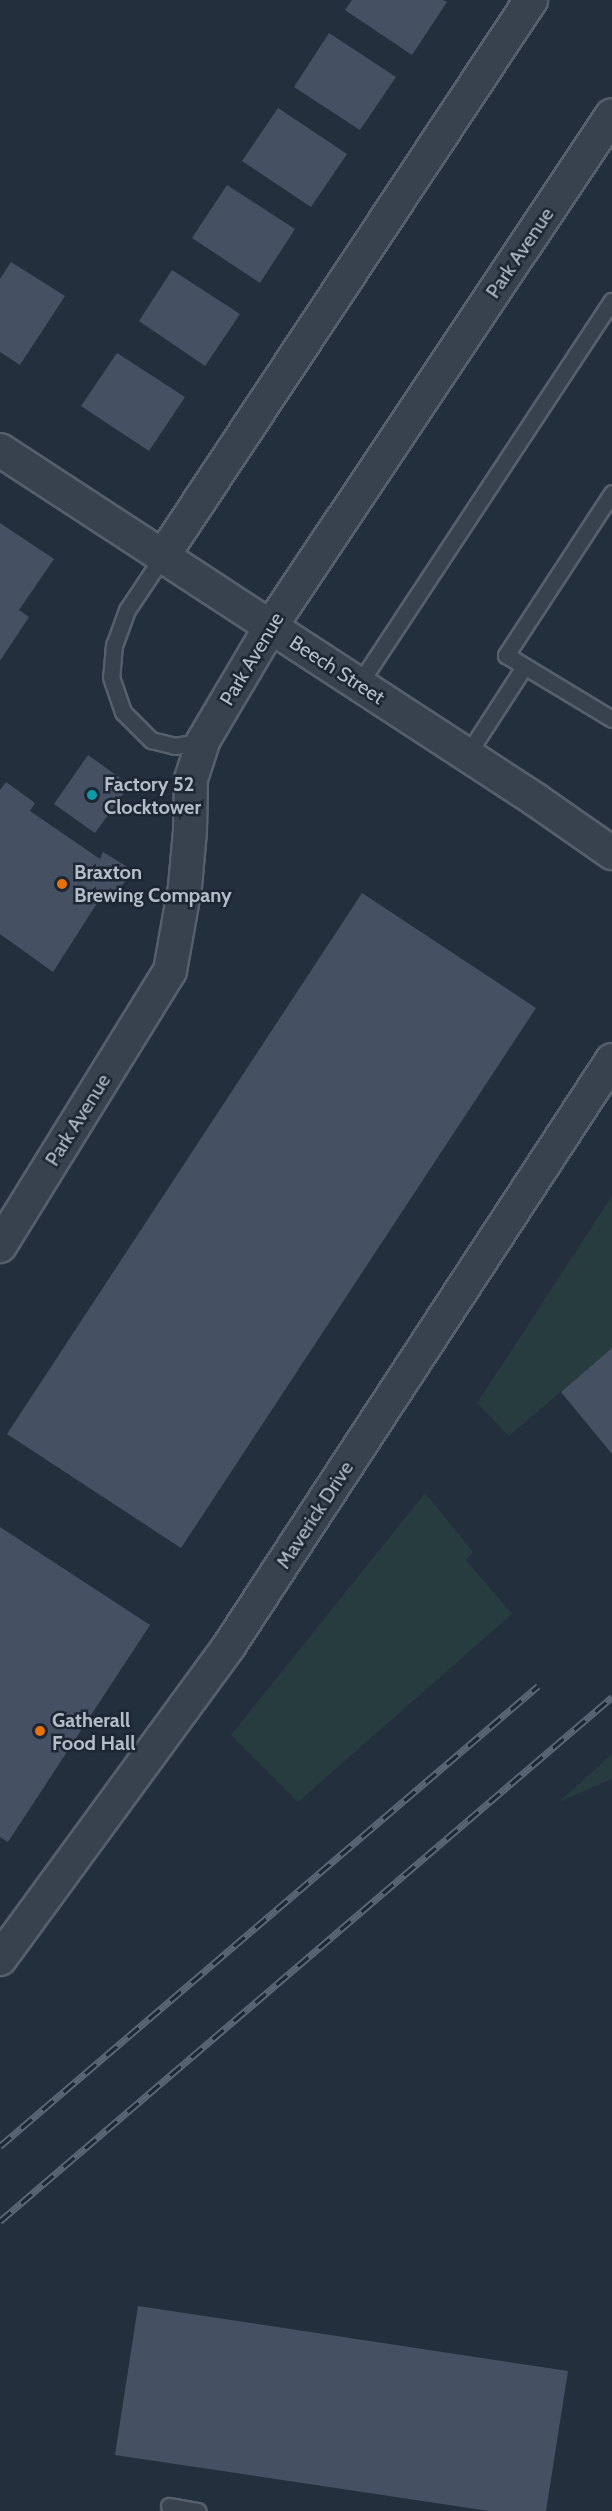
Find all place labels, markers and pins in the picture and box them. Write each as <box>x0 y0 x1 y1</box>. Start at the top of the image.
place label: Factory 52 Clocktower <box>104 772 201 819</box>
marker: Factory 52 Clocktower <box>85 788 99 802</box>
place label: Braxton Brewing Company <box>74 861 232 908</box>
marker: Braxton Brewing Company <box>55 877 69 891</box>
place label: Gatherall Food Hall <box>52 1708 135 1755</box>
marker: Gatherall Food Hall <box>33 1724 47 1738</box>

